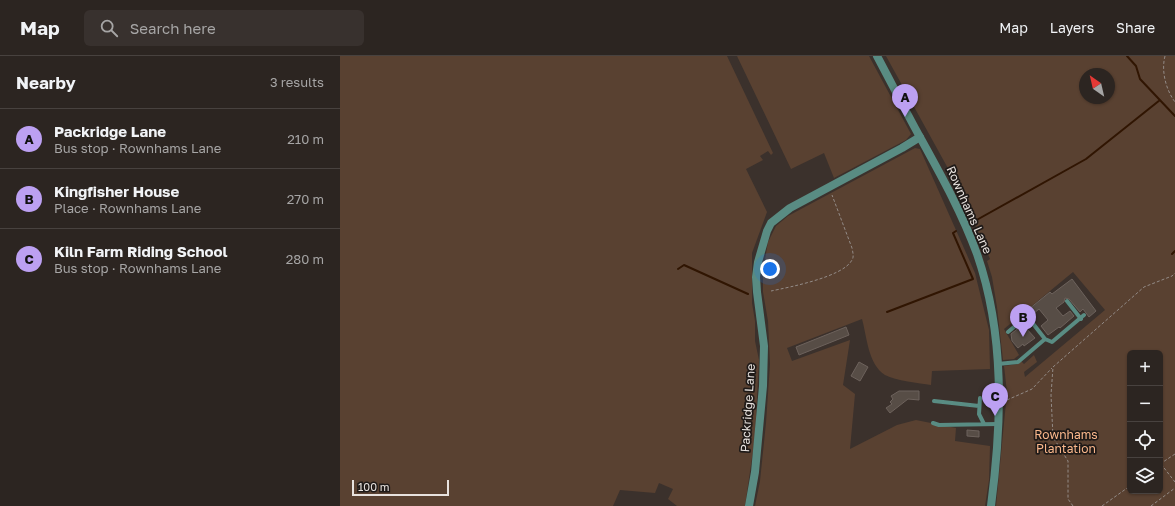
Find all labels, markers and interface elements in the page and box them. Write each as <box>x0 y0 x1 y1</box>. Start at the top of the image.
search box <box>84 10 364 46</box>
text: Map <box>20 16 60 39</box>
icon: search <box>98 17 120 39</box>
text: Search here <box>130 19 216 37</box>
text: Map <box>999 19 1028 36</box>
text: Layers <box>1050 19 1094 36</box>
text: Share <box>1116 19 1155 36</box>
north arrow <box>1079 68 1115 104</box>
text: Nearby <box>16 72 76 93</box>
text: 3 results <box>270 74 324 90</box>
pin: A <box>892 84 918 117</box>
text: Packridge Lane <box>54 122 166 140</box>
text: A <box>24 131 34 147</box>
text: 210 m <box>287 131 324 147</box>
text: Bus stop · Rownhams Lane <box>54 140 221 156</box>
street label: Rownhams Lane <box>943 164 996 256</box>
text: Kingfisher House <box>54 182 179 200</box>
text: B <box>24 191 34 207</box>
text: 270 m <box>287 191 324 207</box>
text: Place · Rownhams Lane <box>54 200 201 216</box>
text: Kiln Farm Riding School <box>54 242 228 260</box>
text: C <box>24 251 34 267</box>
text: 280 m <box>286 251 324 267</box>
your location <box>760 259 780 279</box>
text: Bus stop · Rownhams Lane <box>54 260 221 276</box>
pin: B <box>1010 304 1036 337</box>
map controls <box>1127 350 1163 494</box>
button: + <box>1127 350 1163 386</box>
street label: Packridge Lane <box>737 363 758 453</box>
pin: C <box>982 383 1008 416</box>
button: − <box>1127 386 1163 422</box>
button: locate <box>1127 422 1163 458</box>
park label: Rownhams Plantation <box>1034 427 1098 456</box>
button: layers <box>1127 458 1163 494</box>
scale bar <box>352 478 449 497</box>
text: 100 m <box>358 480 389 493</box>

